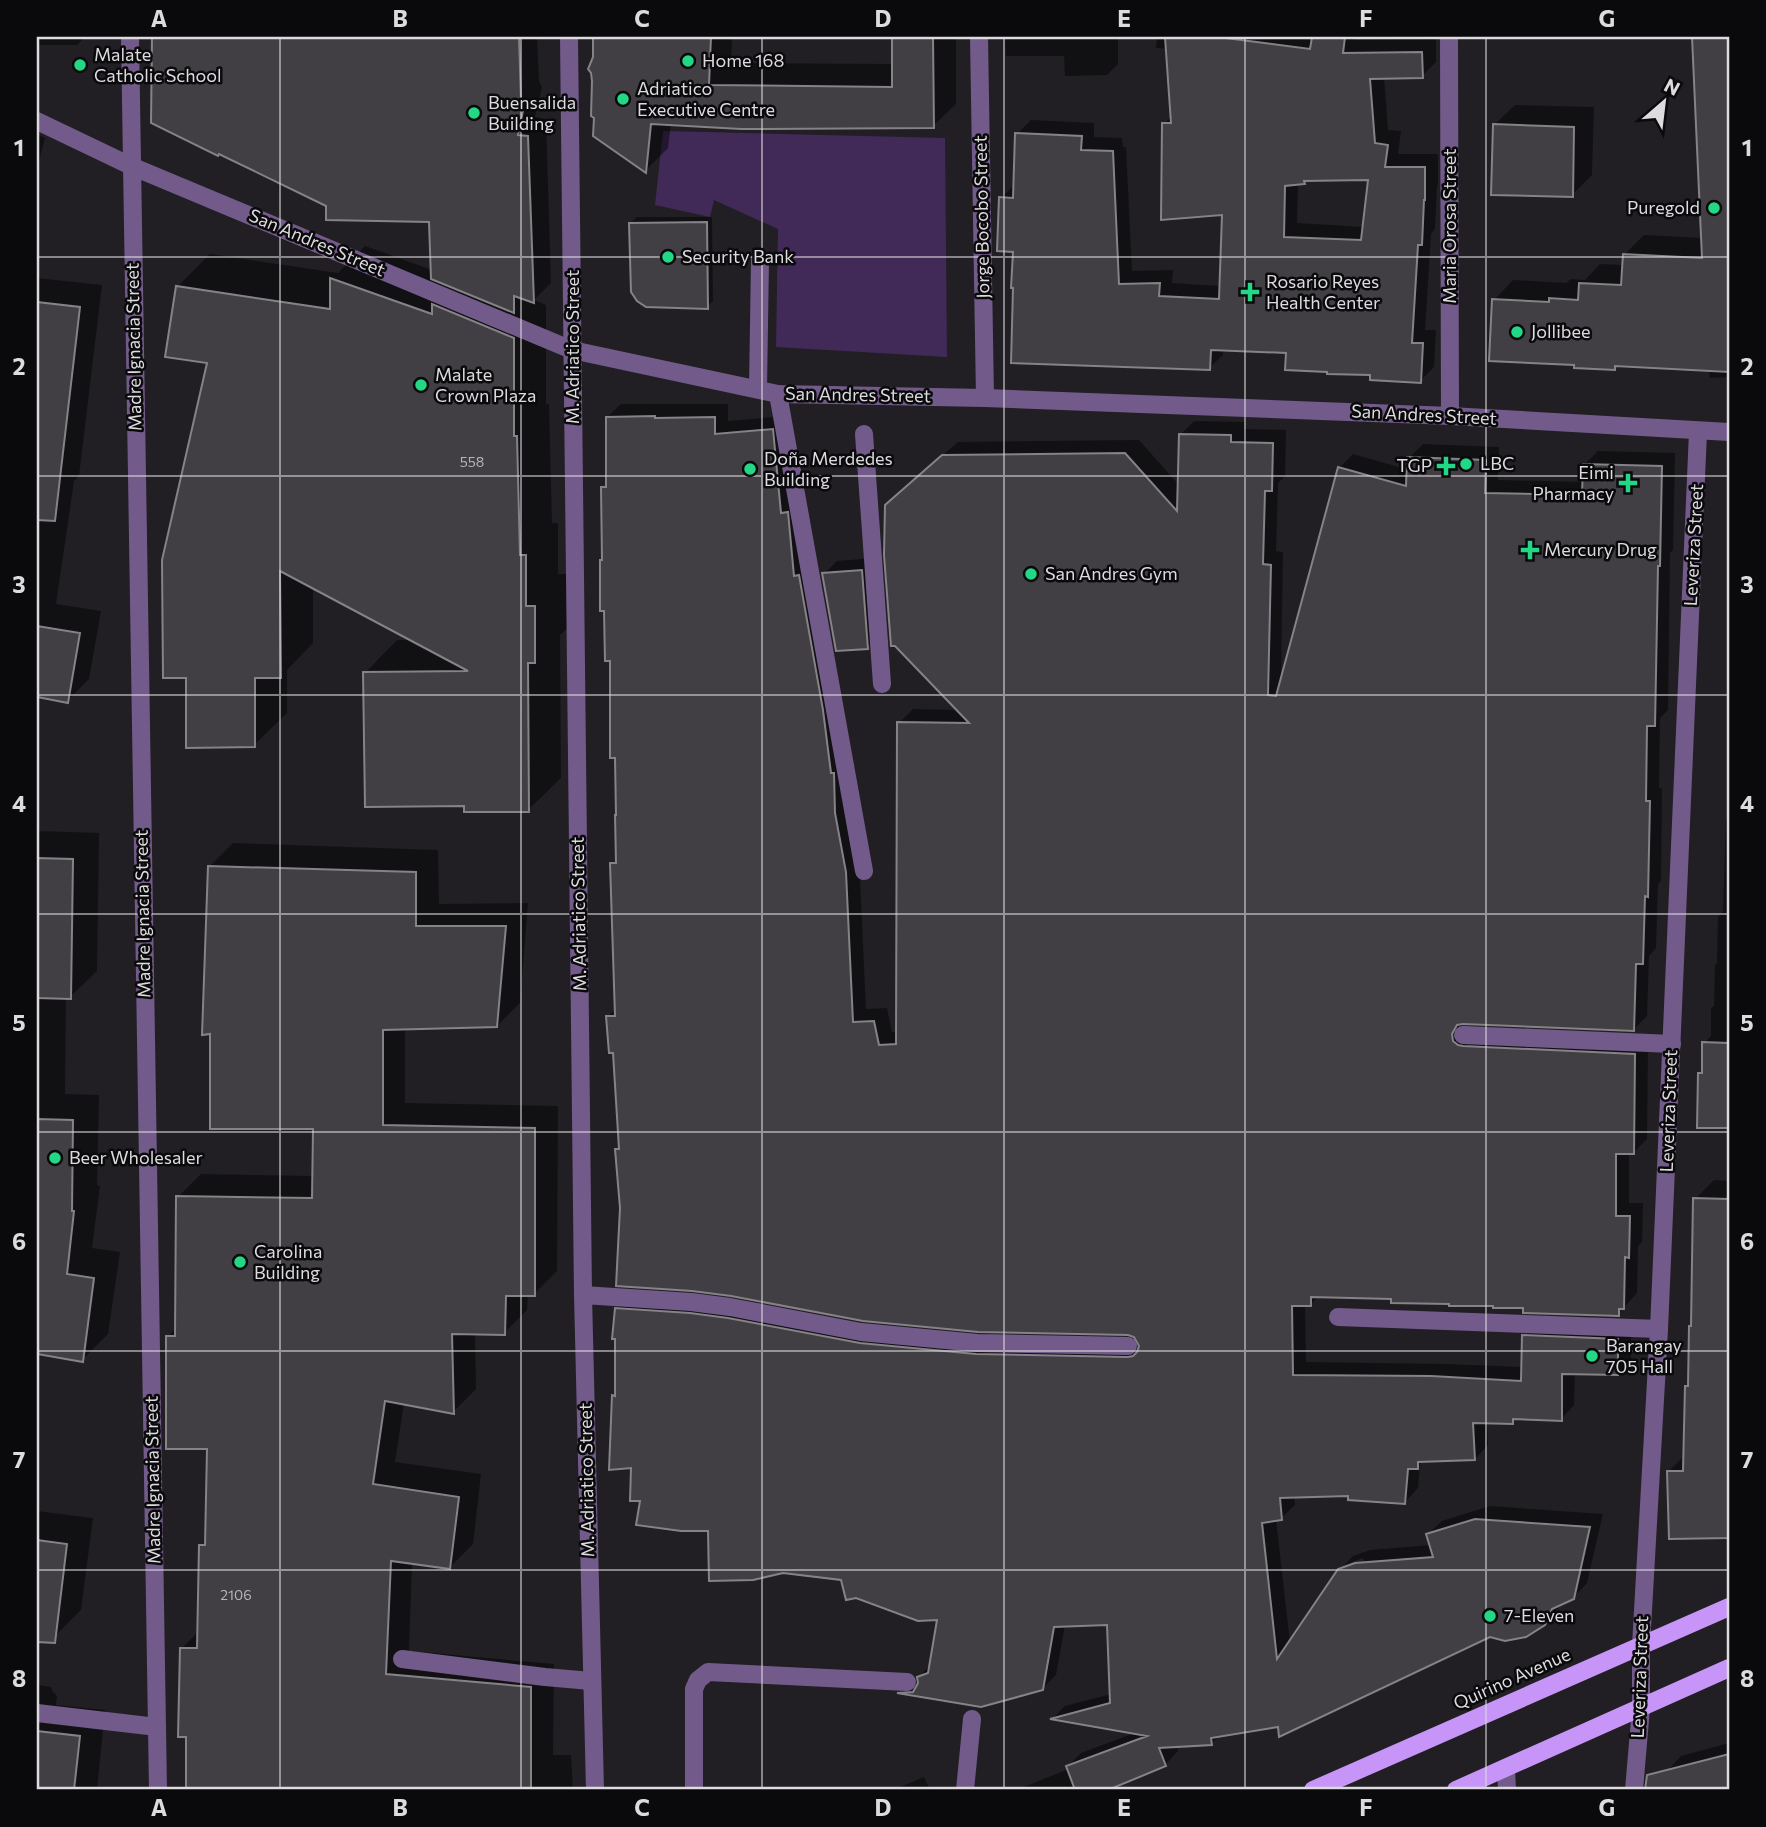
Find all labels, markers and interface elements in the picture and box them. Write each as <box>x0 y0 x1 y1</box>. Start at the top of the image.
text: A <box>151 4 168 32</box>
text: B <box>392 4 408 32</box>
text: C <box>634 4 650 32</box>
text: D <box>875 4 892 32</box>
text: E <box>1117 4 1131 32</box>
text: F <box>1359 4 1373 32</box>
text: G <box>1599 4 1615 32</box>
place label: Malate Catholic School <box>94 43 222 86</box>
place label: Home 168 <box>702 49 785 71</box>
marker: Home 168 <box>680 53 696 69</box>
marker: Malate Catholic School <box>72 57 88 73</box>
north arrow <box>1630 66 1700 136</box>
text: N <box>1661 73 1684 100</box>
place label: Adriatico Executive Centre <box>637 77 775 120</box>
place label: Buensalida Building <box>488 91 576 134</box>
marker: Adriatico Executive Centre <box>615 91 631 107</box>
marker: Buensalida Building <box>466 105 482 121</box>
text: 1 <box>14 133 24 161</box>
text: 1 <box>1742 133 1752 161</box>
street label: Jorge Bocobo Street <box>969 135 993 299</box>
street label: Maria Orosa Street <box>1438 148 1460 304</box>
place label: Puregold <box>1627 196 1700 218</box>
marker: Puregold <box>1706 200 1722 216</box>
street label: San Andres Street <box>246 203 389 281</box>
place label: Security Bank <box>682 245 794 267</box>
marker: Security Bank <box>660 249 676 265</box>
street label: Madre Ignacia Street <box>121 263 145 431</box>
street label: M. Adriatico Street <box>561 270 583 424</box>
place label: Rosario Reyes Health Center <box>1266 270 1380 313</box>
marker: Rosario Reyes Health Center <box>1240 282 1260 302</box>
place label: Jollibee <box>1531 320 1590 342</box>
marker: Jollibee <box>1509 324 1525 340</box>
text: 2 <box>12 352 26 380</box>
text: 2 <box>1740 352 1754 380</box>
place label: Malate Crown Plaza <box>435 363 536 406</box>
marker: Malate Crown Plaza <box>413 377 429 393</box>
street label: San Andres Street <box>785 382 931 406</box>
street label: San Andres Street <box>1351 399 1497 429</box>
place label: Doña Merdedes Building <box>764 447 893 490</box>
place label: LBC <box>1480 452 1514 474</box>
house number: 558 <box>460 453 484 470</box>
place label: TGP <box>1397 454 1432 476</box>
marker: LBC <box>1458 456 1474 472</box>
marker: TGP <box>1438 458 1454 474</box>
marker: Doña Merdedes Building <box>742 461 758 477</box>
place label: Eimi Pharmacy <box>1532 461 1614 504</box>
marker: Eimi Pharmacy <box>1620 475 1636 491</box>
street label: Leveriza Street <box>1679 483 1707 607</box>
place label: Mercury Drug <box>1544 538 1657 560</box>
marker: Mercury Drug <box>1522 542 1538 558</box>
place label: San Andres Gym <box>1045 562 1178 584</box>
marker: San Andres Gym <box>1023 566 1039 582</box>
text: 3 <box>12 570 26 598</box>
text: 3 <box>1740 570 1754 598</box>
text: 4 <box>12 789 26 817</box>
text: 4 <box>1740 789 1754 817</box>
street label: Madre Ignacia Street <box>130 830 154 998</box>
street label: M. Adriatico Street <box>566 837 590 991</box>
text: 5 <box>12 1008 26 1036</box>
text: 5 <box>1740 1008 1754 1036</box>
street label: Leveriza Street <box>1655 1049 1681 1173</box>
place label: Beer Wholesaler <box>69 1146 203 1168</box>
marker: Beer Wholesaler <box>47 1150 63 1166</box>
text: 6 <box>12 1227 26 1255</box>
text: 6 <box>1740 1227 1754 1255</box>
place label: Carolina Building <box>254 1240 322 1283</box>
marker: Carolina Building <box>232 1254 248 1270</box>
place label: Barangay 705 Hall <box>1606 1334 1682 1377</box>
marker: Barangay 705 Hall <box>1584 1348 1600 1364</box>
street label: Madre Ignacia Street <box>140 1396 164 1564</box>
street label: M. Adriatico Street <box>574 1403 598 1557</box>
text: 7 <box>13 1445 25 1473</box>
text: 7 <box>1741 1445 1753 1473</box>
house number: 2106 <box>220 1586 252 1603</box>
place label: 7-Eleven <box>1504 1604 1574 1626</box>
marker: 7-Eleven <box>1482 1608 1498 1624</box>
street label: Leveriza Street <box>1626 1615 1652 1739</box>
street label: Quirino Avenue <box>1450 1642 1573 1714</box>
text: 8 <box>12 1664 26 1692</box>
text: 8 <box>1740 1664 1754 1692</box>
text: A <box>151 1793 168 1821</box>
text: B <box>392 1793 408 1821</box>
text: C <box>634 1793 650 1821</box>
text: D <box>875 1793 892 1821</box>
text: E <box>1117 1793 1131 1821</box>
text: F <box>1359 1793 1373 1821</box>
text: G <box>1599 1793 1615 1821</box>

